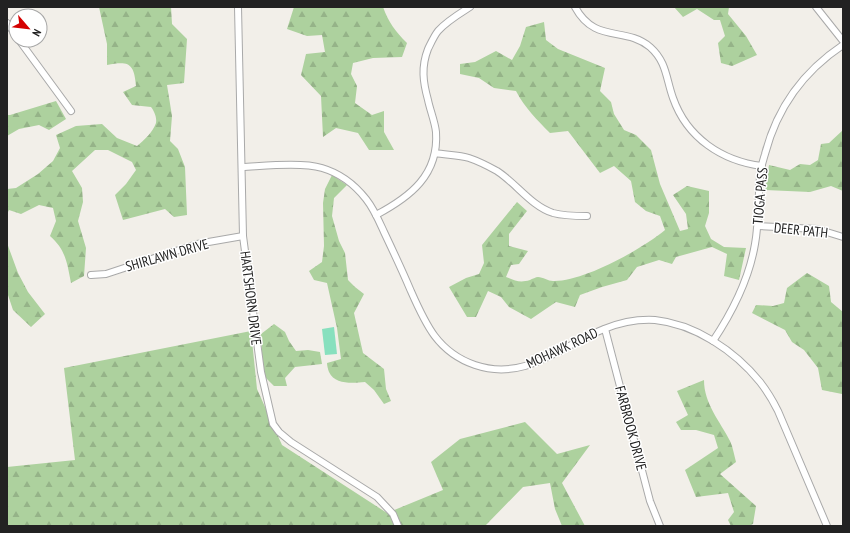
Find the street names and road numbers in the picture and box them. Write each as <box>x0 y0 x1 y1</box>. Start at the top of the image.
street label: TIOGA PASS <box>749 167 771 225</box>
street label: DEER PATH <box>773 218 829 242</box>
street label: SHIRLAWN DRIVE <box>123 235 211 275</box>
street label: HARTSHORN DRIVE <box>236 250 266 346</box>
street label: MOHAWK ROAD <box>523 324 601 372</box>
street label: FARBROOK DRIVE <box>611 384 651 472</box>

